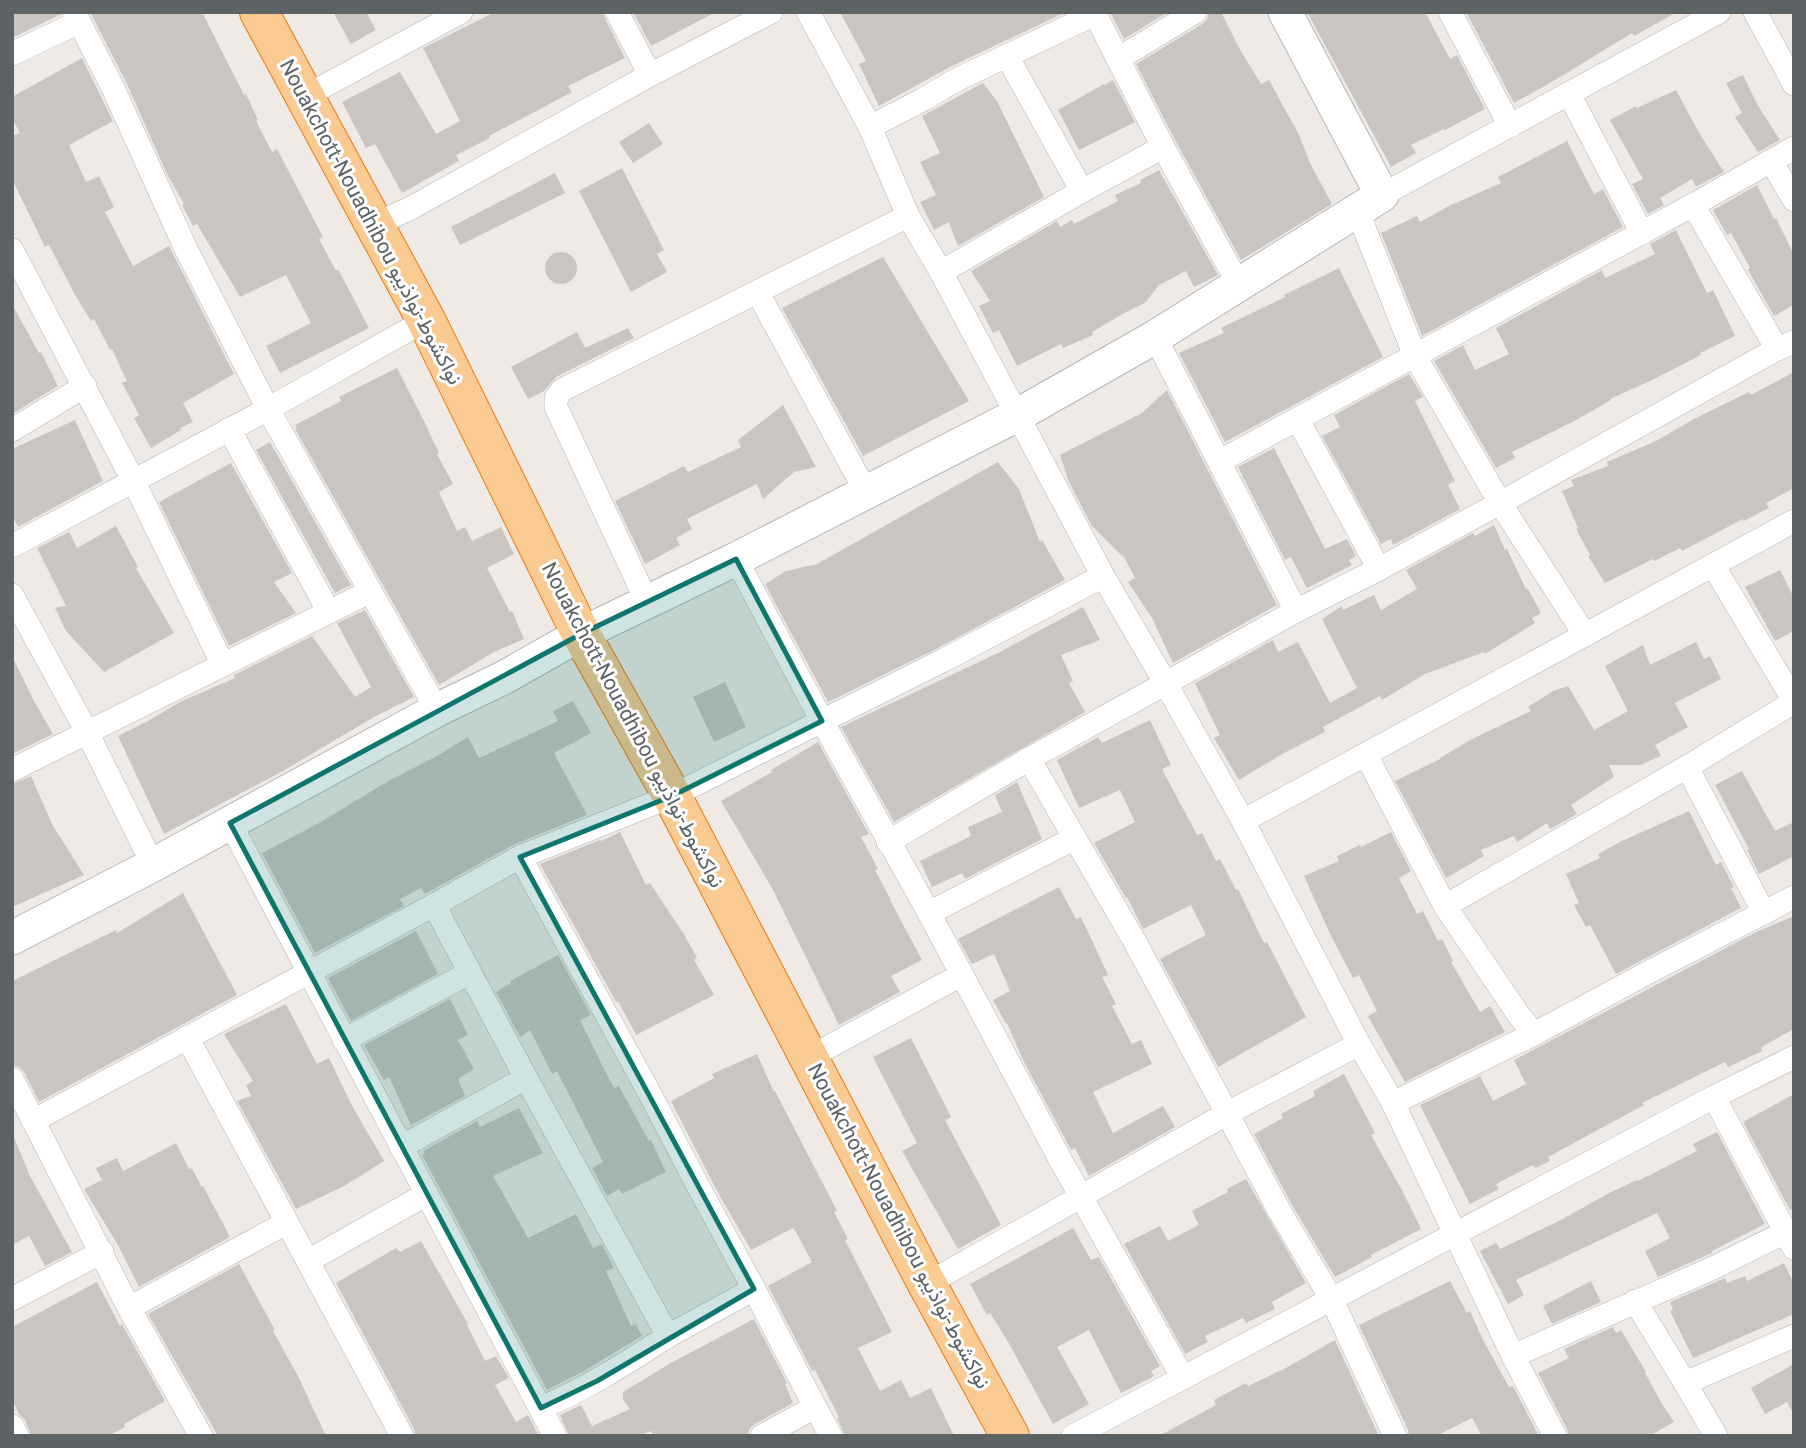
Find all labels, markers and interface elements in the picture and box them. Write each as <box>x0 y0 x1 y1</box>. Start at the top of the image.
street label: Nouakchott-Nouadhibou نواكشوط-نواذيبو <box>274 55 467 389</box>
street label: Nouakchott-Nouadhibou نواكشوط-نواذيبو <box>536 558 729 892</box>
street label: Nouakchott-Nouadhibou نواكشوط-نواذيبو <box>802 1059 995 1393</box>

